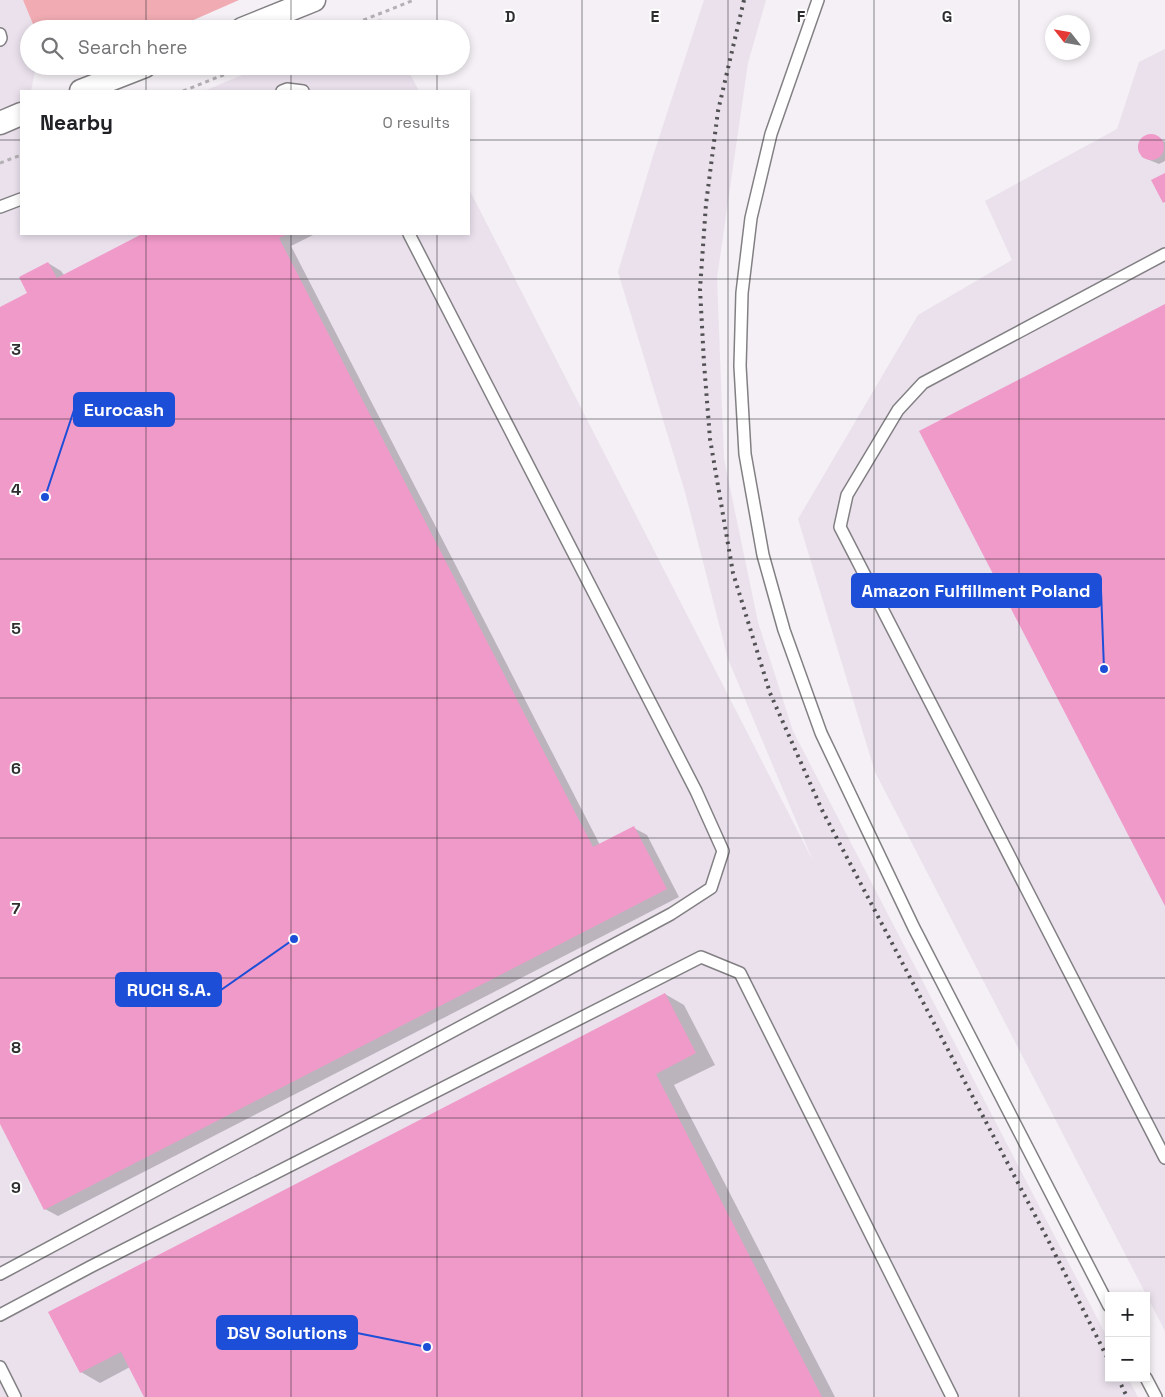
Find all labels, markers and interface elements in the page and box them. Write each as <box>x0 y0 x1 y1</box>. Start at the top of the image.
text: D <box>505 6 515 27</box>
text: E <box>651 6 660 27</box>
text: F <box>797 6 806 27</box>
text: G <box>942 6 952 27</box>
north arrow <box>1045 15 1090 60</box>
search box <box>20 20 470 75</box>
icon: search <box>38 34 66 62</box>
text: Search here <box>78 35 188 60</box>
text: Nearby <box>40 109 113 136</box>
text: 0 results <box>382 112 450 133</box>
text: 3 <box>11 339 21 360</box>
callout: Eurocash <box>74 393 174 426</box>
text: Eurocash <box>84 398 164 421</box>
text: 4 <box>11 479 21 500</box>
callout: Amazon Fulfillment Poland <box>852 574 1101 607</box>
text: Amazon Fulfillment Poland <box>861 579 1091 602</box>
text: 5 <box>11 618 21 639</box>
text: 6 <box>11 758 21 779</box>
text: 7 <box>12 898 21 919</box>
callout: RUCH S.A. <box>116 973 221 1006</box>
text: RUCH S.A. <box>127 978 211 1001</box>
text: 8 <box>11 1037 21 1058</box>
text: 9 <box>11 1177 21 1198</box>
map controls <box>1105 1292 1150 1382</box>
button: + <box>1105 1292 1150 1337</box>
callout: DSV Solutions <box>217 1316 357 1349</box>
text: DSV Solutions <box>227 1321 347 1344</box>
button: − <box>1105 1337 1150 1382</box>

